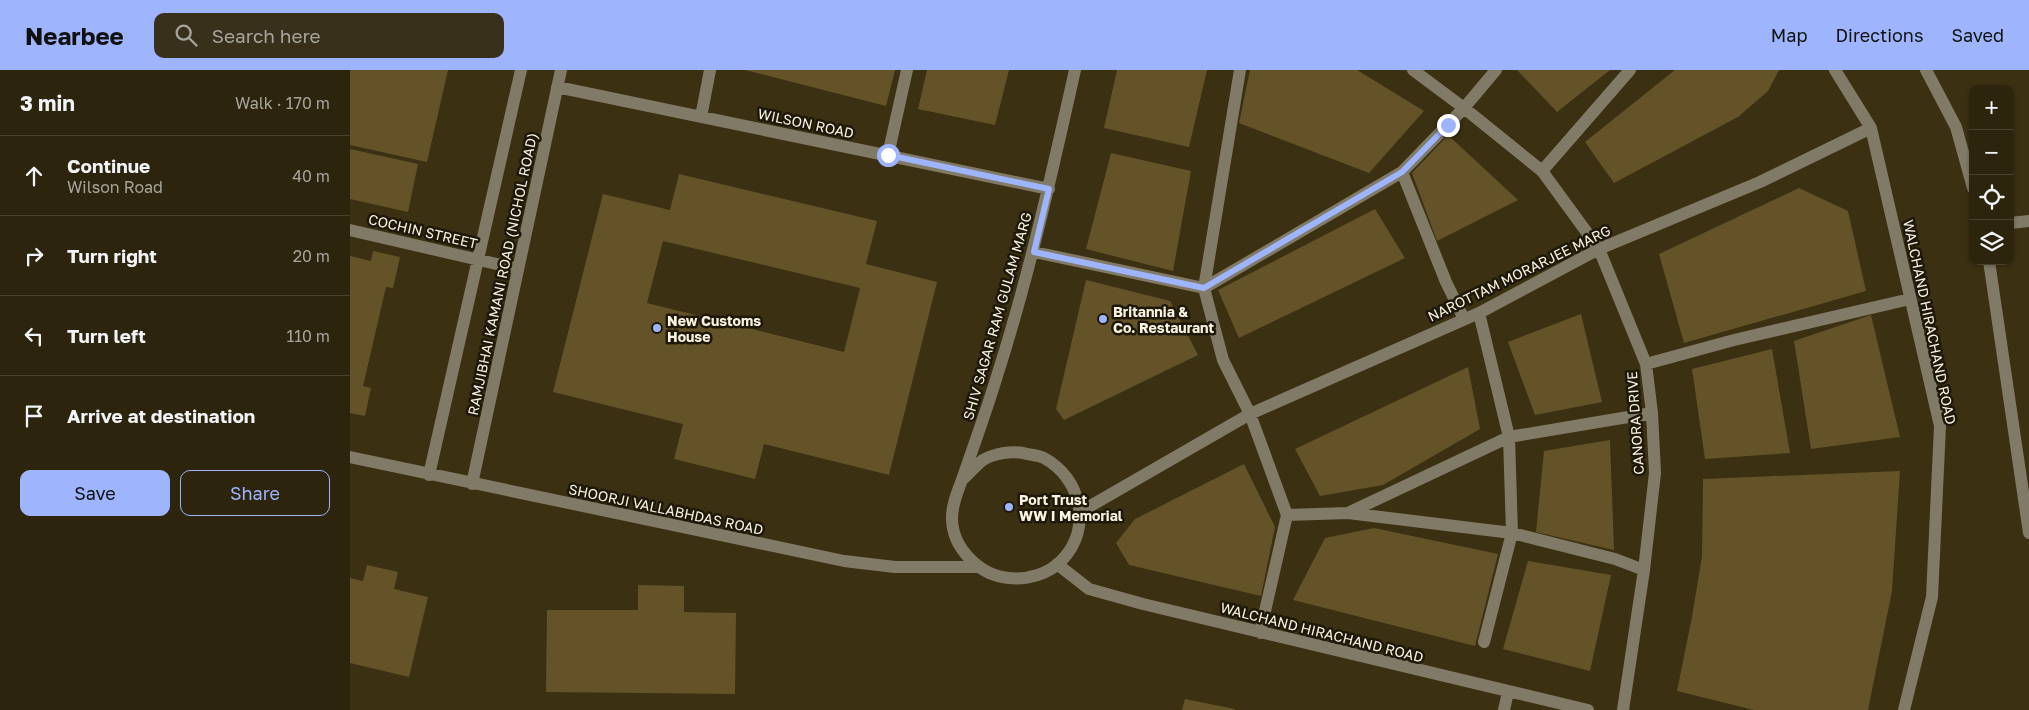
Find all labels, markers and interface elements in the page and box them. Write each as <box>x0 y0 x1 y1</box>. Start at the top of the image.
search box <box>154 13 504 58</box>
text: Nearbee <box>25 21 124 50</box>
icon: search <box>172 21 200 49</box>
text: Search here <box>212 24 321 47</box>
text: Map <box>1771 24 1807 46</box>
text: Directions <box>1835 24 1923 46</box>
text: Saved <box>1951 24 2004 46</box>
map controls <box>1969 85 2014 265</box>
button: + <box>1969 85 2014 130</box>
text: 3 min <box>20 90 75 116</box>
text: Walk · 170 m <box>235 93 330 113</box>
street label: WILSON ROAD <box>756 105 856 141</box>
route end <box>1437 114 1460 137</box>
button: − <box>1969 130 2014 175</box>
street label: RAMJIBHAI KAMANI ROAD (NICHOL ROAD) <box>464 131 540 417</box>
route start <box>877 144 900 167</box>
text: Continue <box>67 154 150 177</box>
icon: ahead <box>20 162 48 190</box>
text: 40 m <box>292 166 330 186</box>
button: locate <box>1969 175 2014 220</box>
text: Wilson Road <box>67 177 163 197</box>
street label: COCHIN STREET <box>367 210 480 252</box>
street label: SHIV SAGAR RAM GULAM MARG <box>959 210 1035 422</box>
street label: WALCHAND HIRACHAND ROAD <box>1900 218 1960 426</box>
button: layers <box>1969 220 2014 265</box>
street label: NAROTTAM MORARJEE MARG <box>1425 221 1613 325</box>
icon: right <box>20 242 48 270</box>
text: Turn right <box>67 244 157 267</box>
text: 20 m <box>293 246 330 266</box>
place label: Britannia & Co. Restaurant <box>1113 303 1215 336</box>
place label: New Customs House <box>667 312 761 345</box>
marker: Britannia & Co. Restaurant <box>1097 313 1109 325</box>
icon: left <box>20 322 48 350</box>
marker: New Customs House <box>651 322 663 334</box>
text: Turn left <box>67 324 146 347</box>
text: 110 m <box>286 326 330 346</box>
street label: CANORA DRIVE <box>1623 371 1647 475</box>
icon: arrive <box>20 402 48 430</box>
text: Arrive at destination <box>67 404 255 427</box>
button: Save <box>20 470 170 516</box>
button: Share <box>180 470 330 516</box>
street label: SHOORJI VALLABHDAS ROAD <box>567 480 765 538</box>
place label: Port Trust WW I Memorial <box>1019 491 1123 524</box>
marker: Port Trust WW I Memorial <box>1003 501 1015 513</box>
street label: WALCHAND HIRACHAND ROAD <box>1219 598 1425 666</box>

